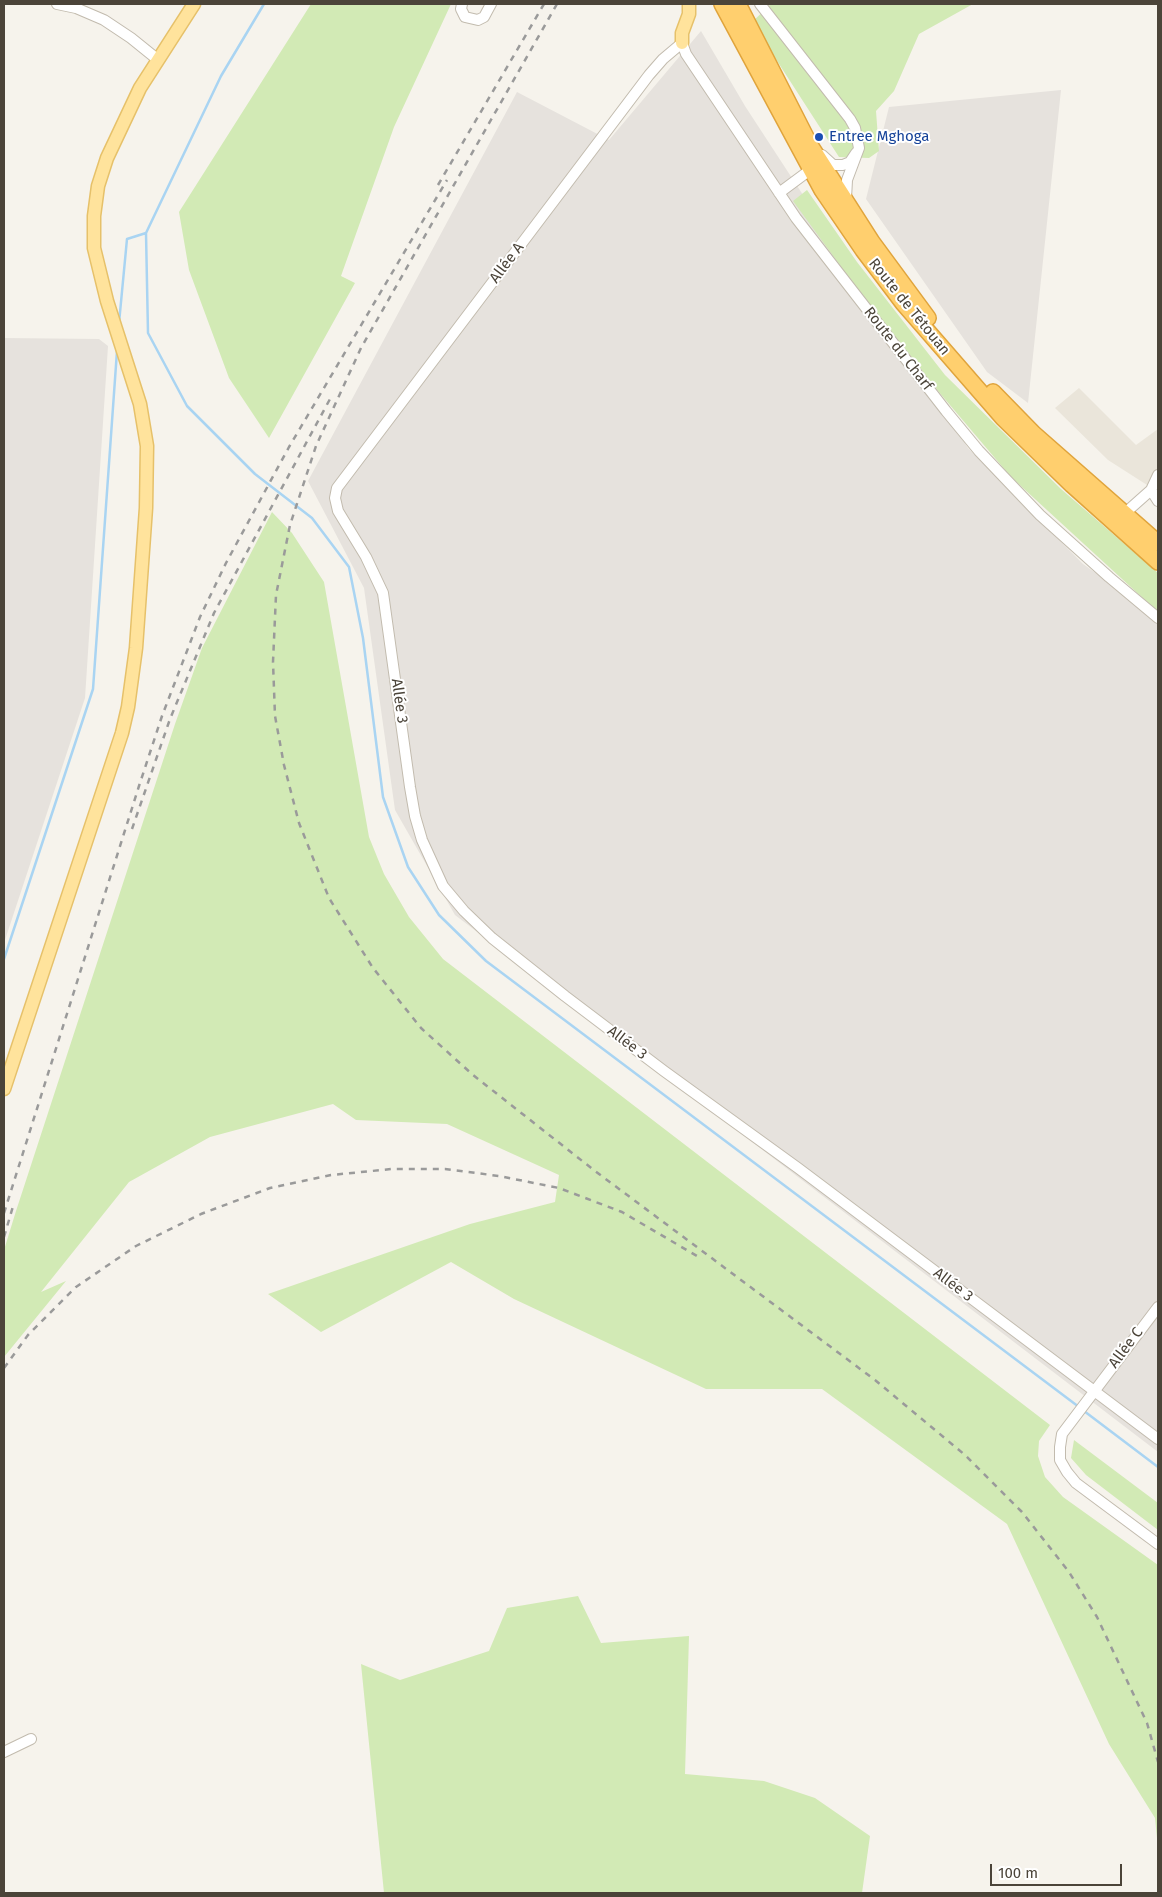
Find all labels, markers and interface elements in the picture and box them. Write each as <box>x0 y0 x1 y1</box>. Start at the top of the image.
place label: Entree Mghoga <box>829 128 929 146</box>
marker: Entree Mghoga <box>813 131 825 143</box>
street label: Allée A <box>486 239 528 287</box>
street label: Route de Tétouan <box>864 255 954 359</box>
street label: Route du Charf <box>860 304 936 394</box>
street label: Allée 3 <box>387 677 411 725</box>
street label: Allée 3 <box>604 1022 650 1064</box>
street label: Allée 3 <box>930 1264 976 1306</box>
street label: Allée C <box>1105 1324 1147 1372</box>
scale bar <box>992 1854 1124 1886</box>
text: 100 m <box>998 1864 1038 1882</box>

